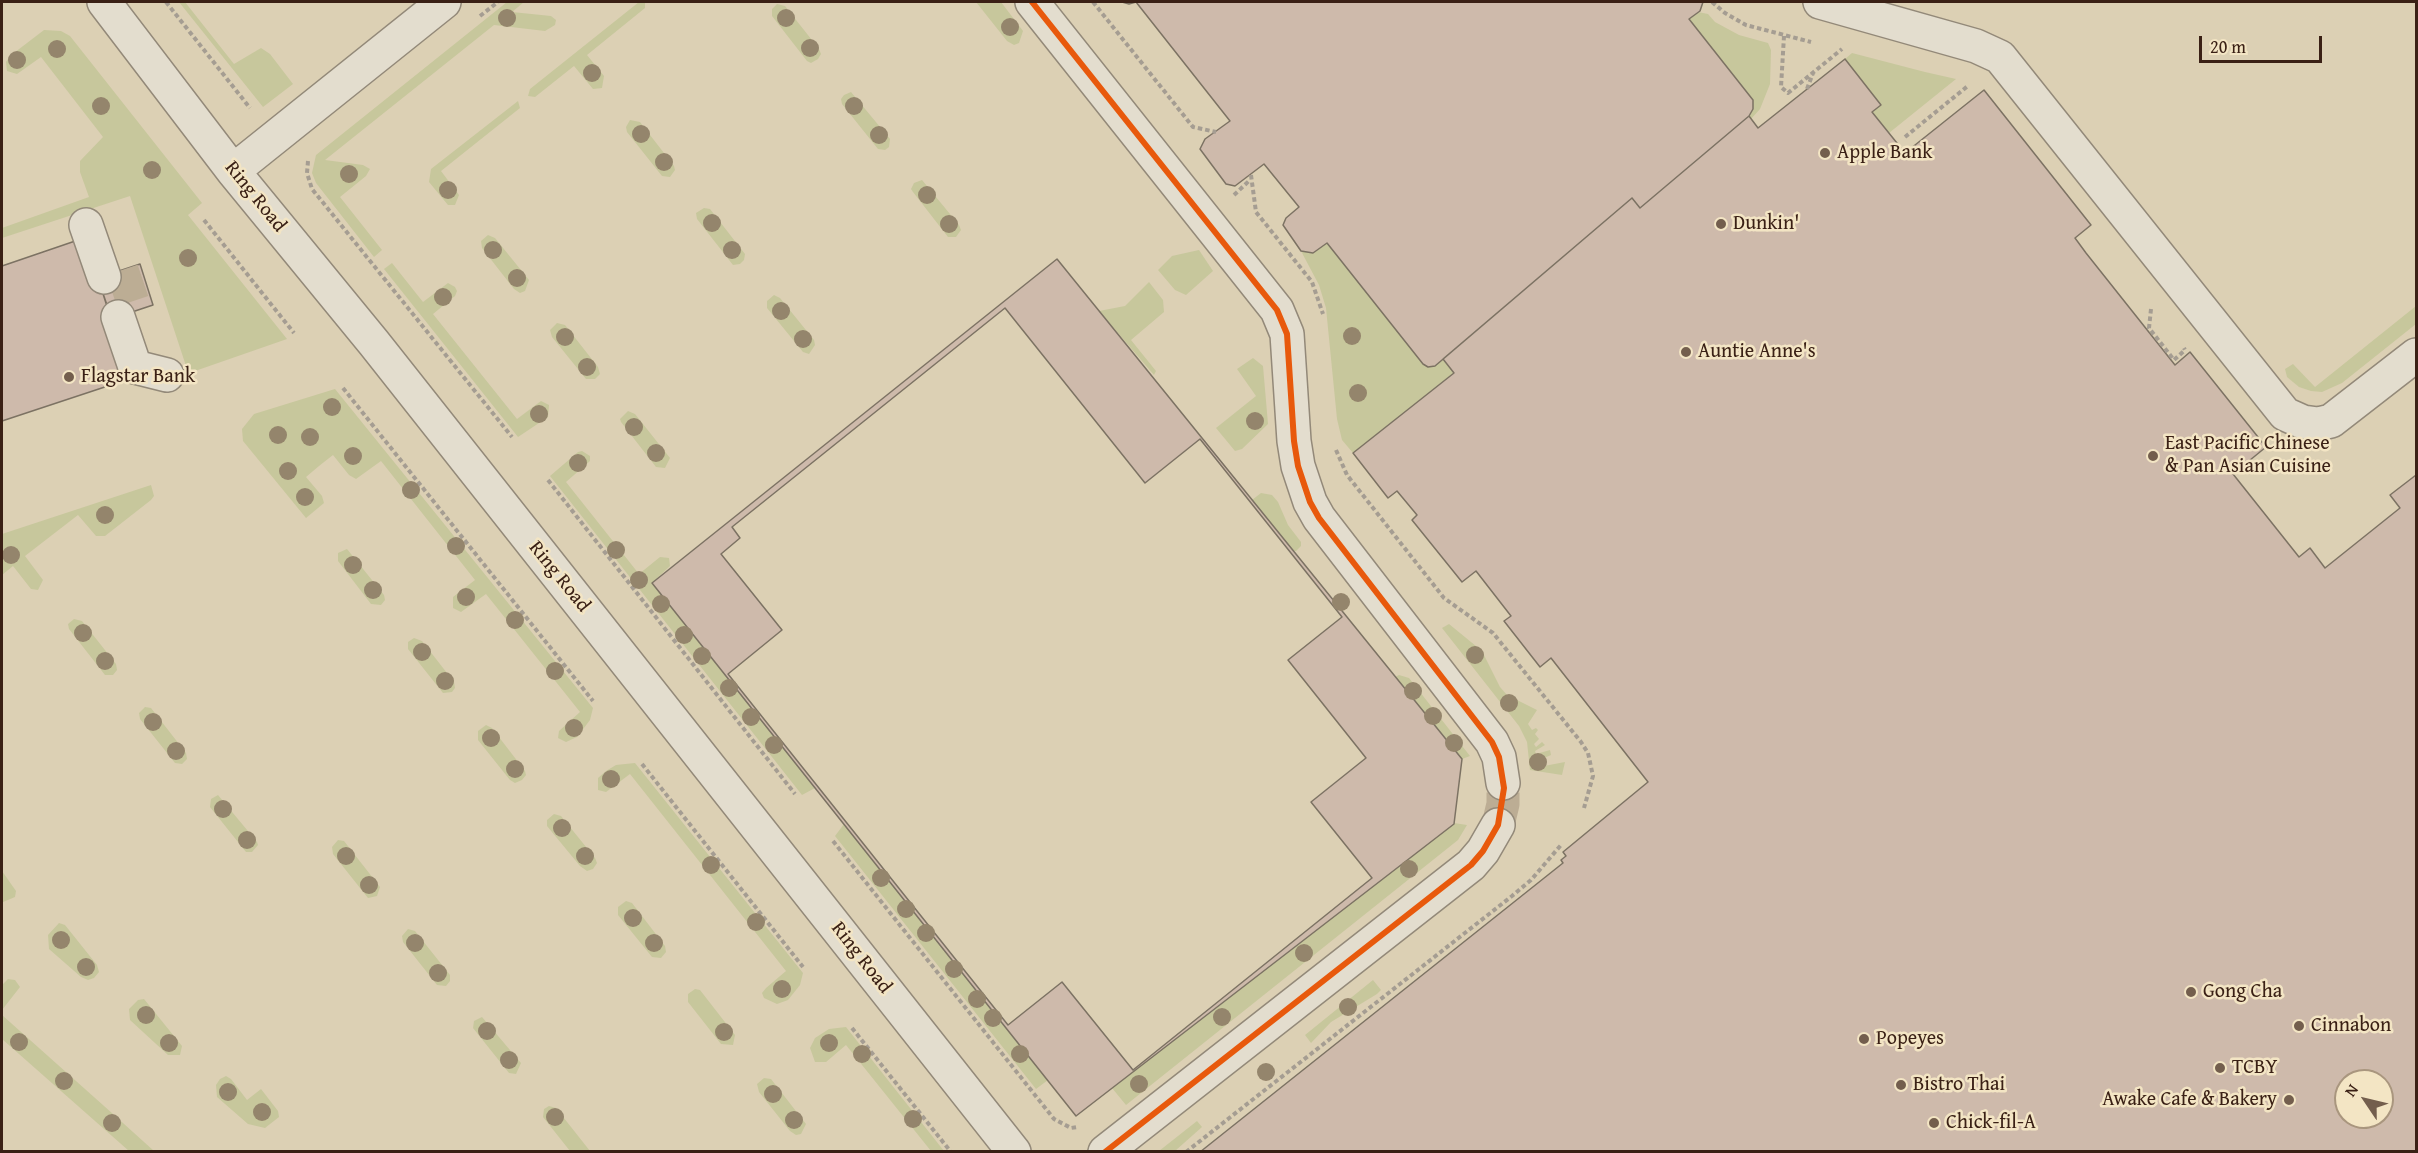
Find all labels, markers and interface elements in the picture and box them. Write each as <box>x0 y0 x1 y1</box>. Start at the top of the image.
scale bar <box>2202 24 2325 62</box>
text: 20 m <box>2210 33 2246 60</box>
place label: Apple Bank <box>1837 141 1932 165</box>
marker: Apple Bank <box>1818 146 1832 160</box>
street label: Ring Road <box>219 157 291 237</box>
place label: Dunkin' <box>1733 212 1799 236</box>
marker: Dunkin' <box>1714 217 1728 231</box>
place label: Auntie Anne's <box>1698 340 1816 364</box>
marker: Auntie Anne's <box>1679 345 1693 359</box>
place label: Flagstar Bank <box>81 365 195 389</box>
marker: Flagstar Bank <box>62 370 76 384</box>
place label: East Pacific Chinese & Pan Asian Cuisine <box>2165 432 2331 479</box>
marker: East Pacific Chinese & Pan Asian Cuisine <box>2146 449 2160 463</box>
street label: Ring Road <box>523 537 595 617</box>
street label: Ring Road <box>826 917 896 999</box>
place label: Gong Cha <box>2203 980 2282 1004</box>
marker: Gong Cha <box>2184 985 2198 999</box>
place label: Cinnabon <box>2311 1014 2391 1038</box>
marker: Cinnabon <box>2292 1019 2306 1033</box>
place label: Popeyes <box>1876 1027 1944 1051</box>
marker: Popeyes <box>1857 1032 1871 1046</box>
place label: TCBY <box>2232 1056 2277 1080</box>
marker: TCBY <box>2213 1061 2227 1075</box>
north arrow <box>2334 1069 2394 1129</box>
place label: Bistro Thai <box>1913 1073 2005 1097</box>
marker: Bistro Thai <box>1894 1078 1908 1092</box>
text: N <box>2338 1079 2364 1101</box>
place label: Awake Cafe & Bakery <box>2102 1088 2277 1112</box>
marker: Awake Cafe & Bakery <box>2282 1093 2296 1107</box>
place label: Chick-fil-A <box>1946 1111 2036 1135</box>
marker: Chick-fil-A <box>1927 1116 1941 1130</box>

